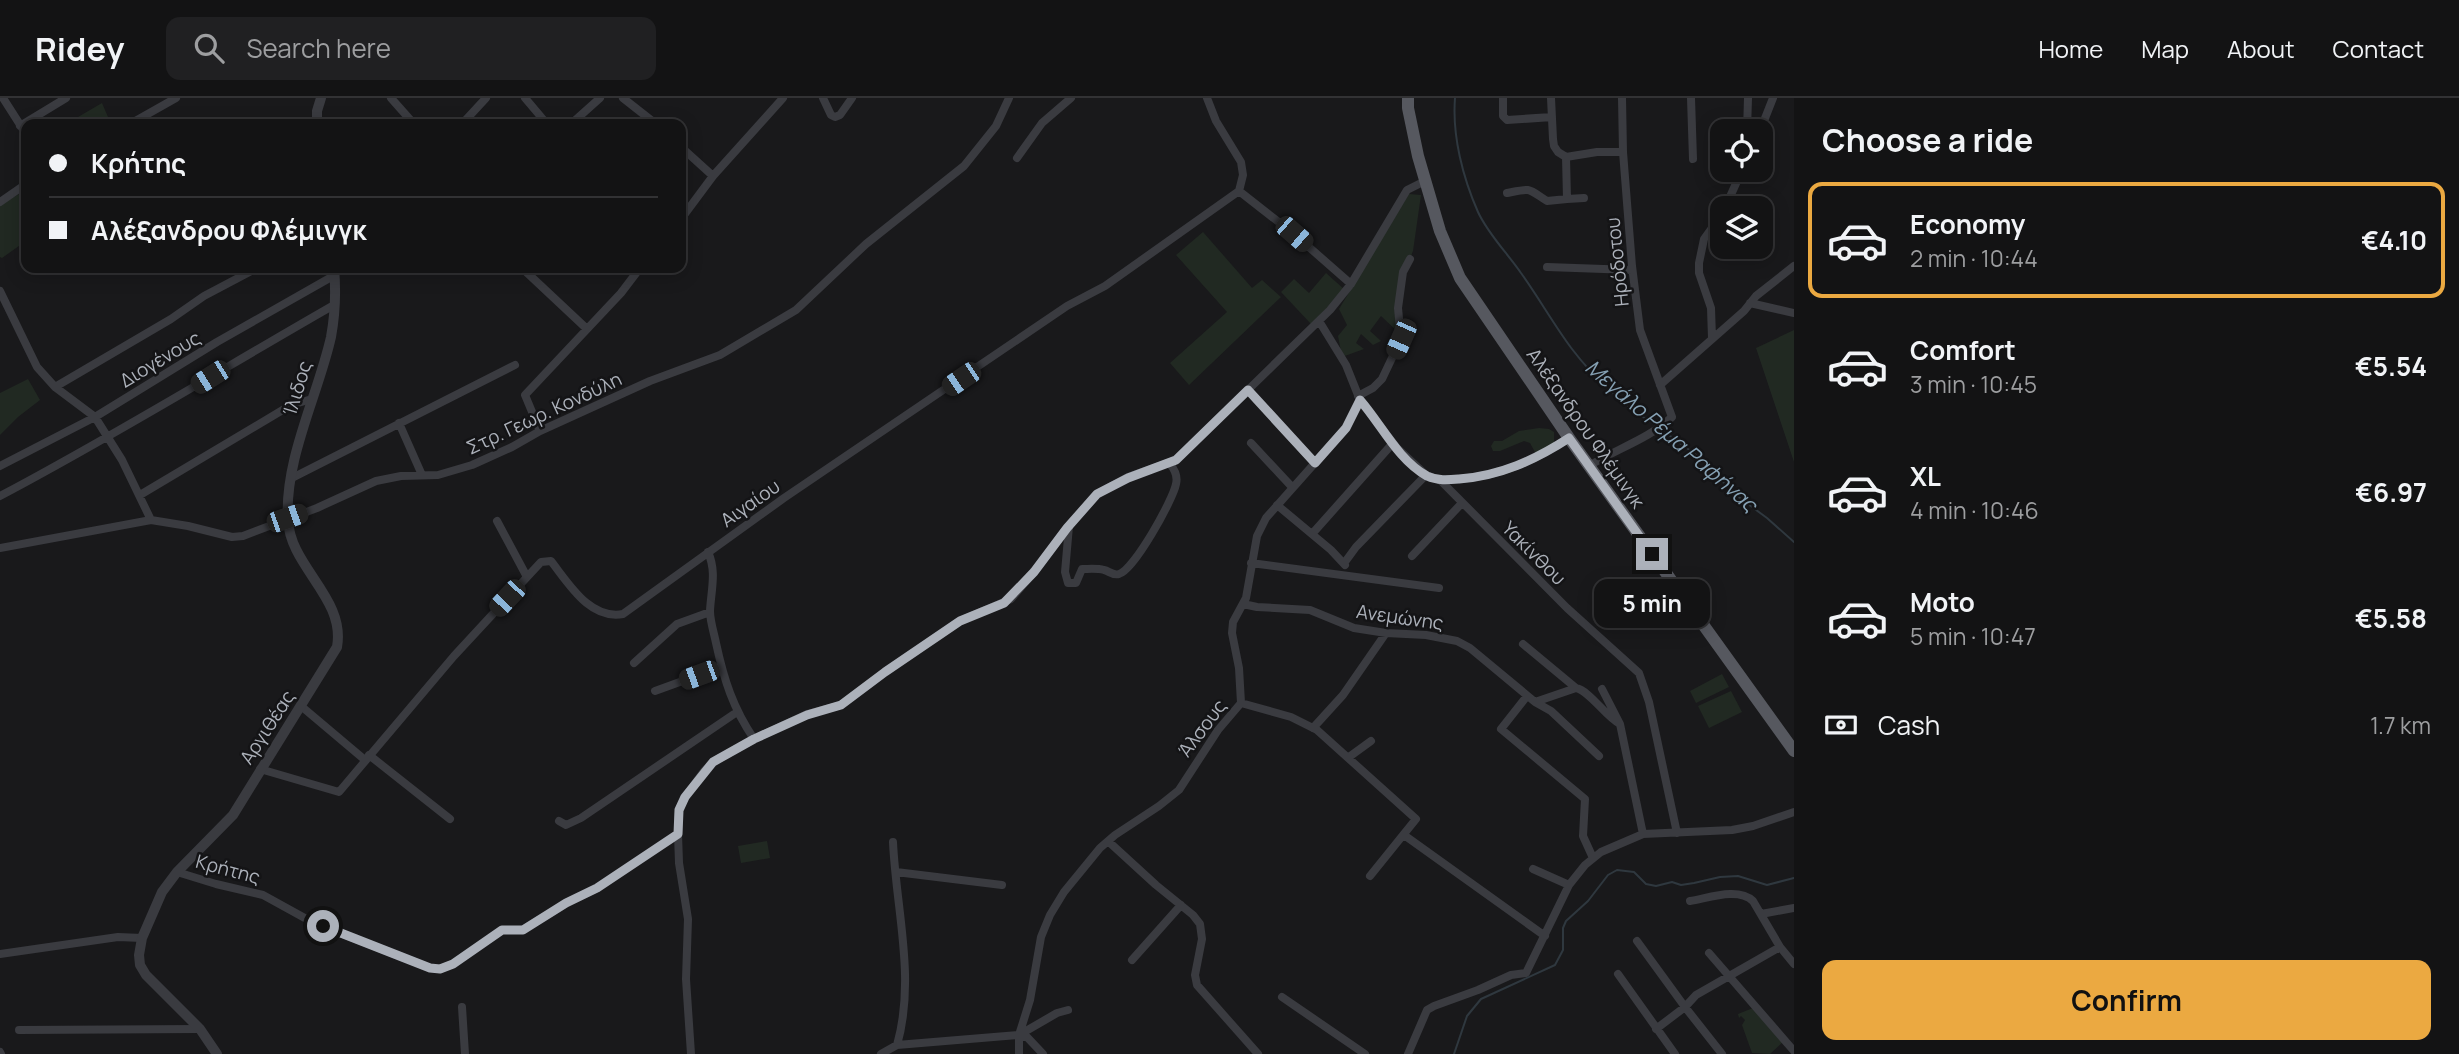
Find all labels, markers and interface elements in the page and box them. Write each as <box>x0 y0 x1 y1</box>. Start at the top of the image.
search box <box>166 17 656 80</box>
text: Ridey <box>35 26 124 71</box>
icon: search <box>190 29 228 67</box>
text: Search here <box>246 30 391 66</box>
text: Home <box>2038 32 2103 65</box>
text: Map <box>2141 32 2189 65</box>
text: About <box>2227 32 2295 65</box>
text: Contact <box>2333 32 2424 65</box>
text: Choose a ride <box>1822 118 2033 162</box>
map controls <box>1710 119 1773 259</box>
button: locate <box>1710 119 1773 182</box>
text: Κρήτης <box>91 145 186 181</box>
button: layers <box>1710 196 1773 259</box>
text: Economy <box>1910 206 2025 242</box>
icon: car <box>1826 209 1889 272</box>
text: Αλέξανδρου Φλέμινγκ <box>91 212 366 248</box>
car <box>1272 212 1317 256</box>
street label: Ηρόδοτου <box>1599 216 1635 308</box>
text: €4.10 <box>2361 222 2427 258</box>
text: 2 min · 10:44 <box>1910 242 2038 274</box>
car <box>1383 316 1420 362</box>
street label: Διογένους <box>115 325 205 393</box>
text: Comfort <box>1910 332 2016 368</box>
icon: car <box>1826 335 1889 398</box>
street label: Αλέξανδρου Φλέμινγκ <box>1521 343 1651 514</box>
text: €5.54 <box>2355 348 2427 384</box>
water label: Μεγάλο Ρέμα Ραφήνας <box>1580 353 1765 519</box>
car <box>187 357 234 397</box>
street label: Ίλιδος <box>276 358 318 418</box>
car <box>938 359 985 399</box>
street label: Στρ. Γεωρ. Κονδύλη <box>462 366 626 460</box>
text: 3 min · 10:45 <box>1910 368 2037 400</box>
text: XL <box>1910 458 1941 494</box>
icon: car <box>1826 461 1889 524</box>
street label: Αιγαίου <box>715 473 785 533</box>
text: €6.97 <box>2355 474 2427 510</box>
text: 4 min · 10:46 <box>1910 494 2039 526</box>
car <box>264 501 311 535</box>
street label: Υακίνθου <box>1496 515 1572 591</box>
route end <box>1636 538 1668 570</box>
car <box>485 575 530 621</box>
callout: 5 min <box>1594 578 1710 628</box>
text: Moto <box>1910 584 1975 620</box>
text: 5 min <box>1622 587 1682 619</box>
icon: car <box>1826 587 1889 650</box>
street label: Ανεμώνης <box>1355 598 1445 636</box>
text: €5.58 <box>2355 600 2427 636</box>
text: 5 min · 10:47 <box>1910 620 2036 652</box>
car <box>676 658 723 692</box>
street label: Αργιθέας <box>233 685 301 769</box>
street label: Άλσους <box>1172 694 1232 762</box>
icon: cash <box>1822 706 1860 744</box>
text: Cash <box>1878 707 1940 743</box>
text: 1.7 km <box>2370 709 2431 741</box>
street label: Κρήτης <box>193 848 263 890</box>
route start <box>307 910 339 942</box>
button: Confirm <box>1822 960 2431 1040</box>

